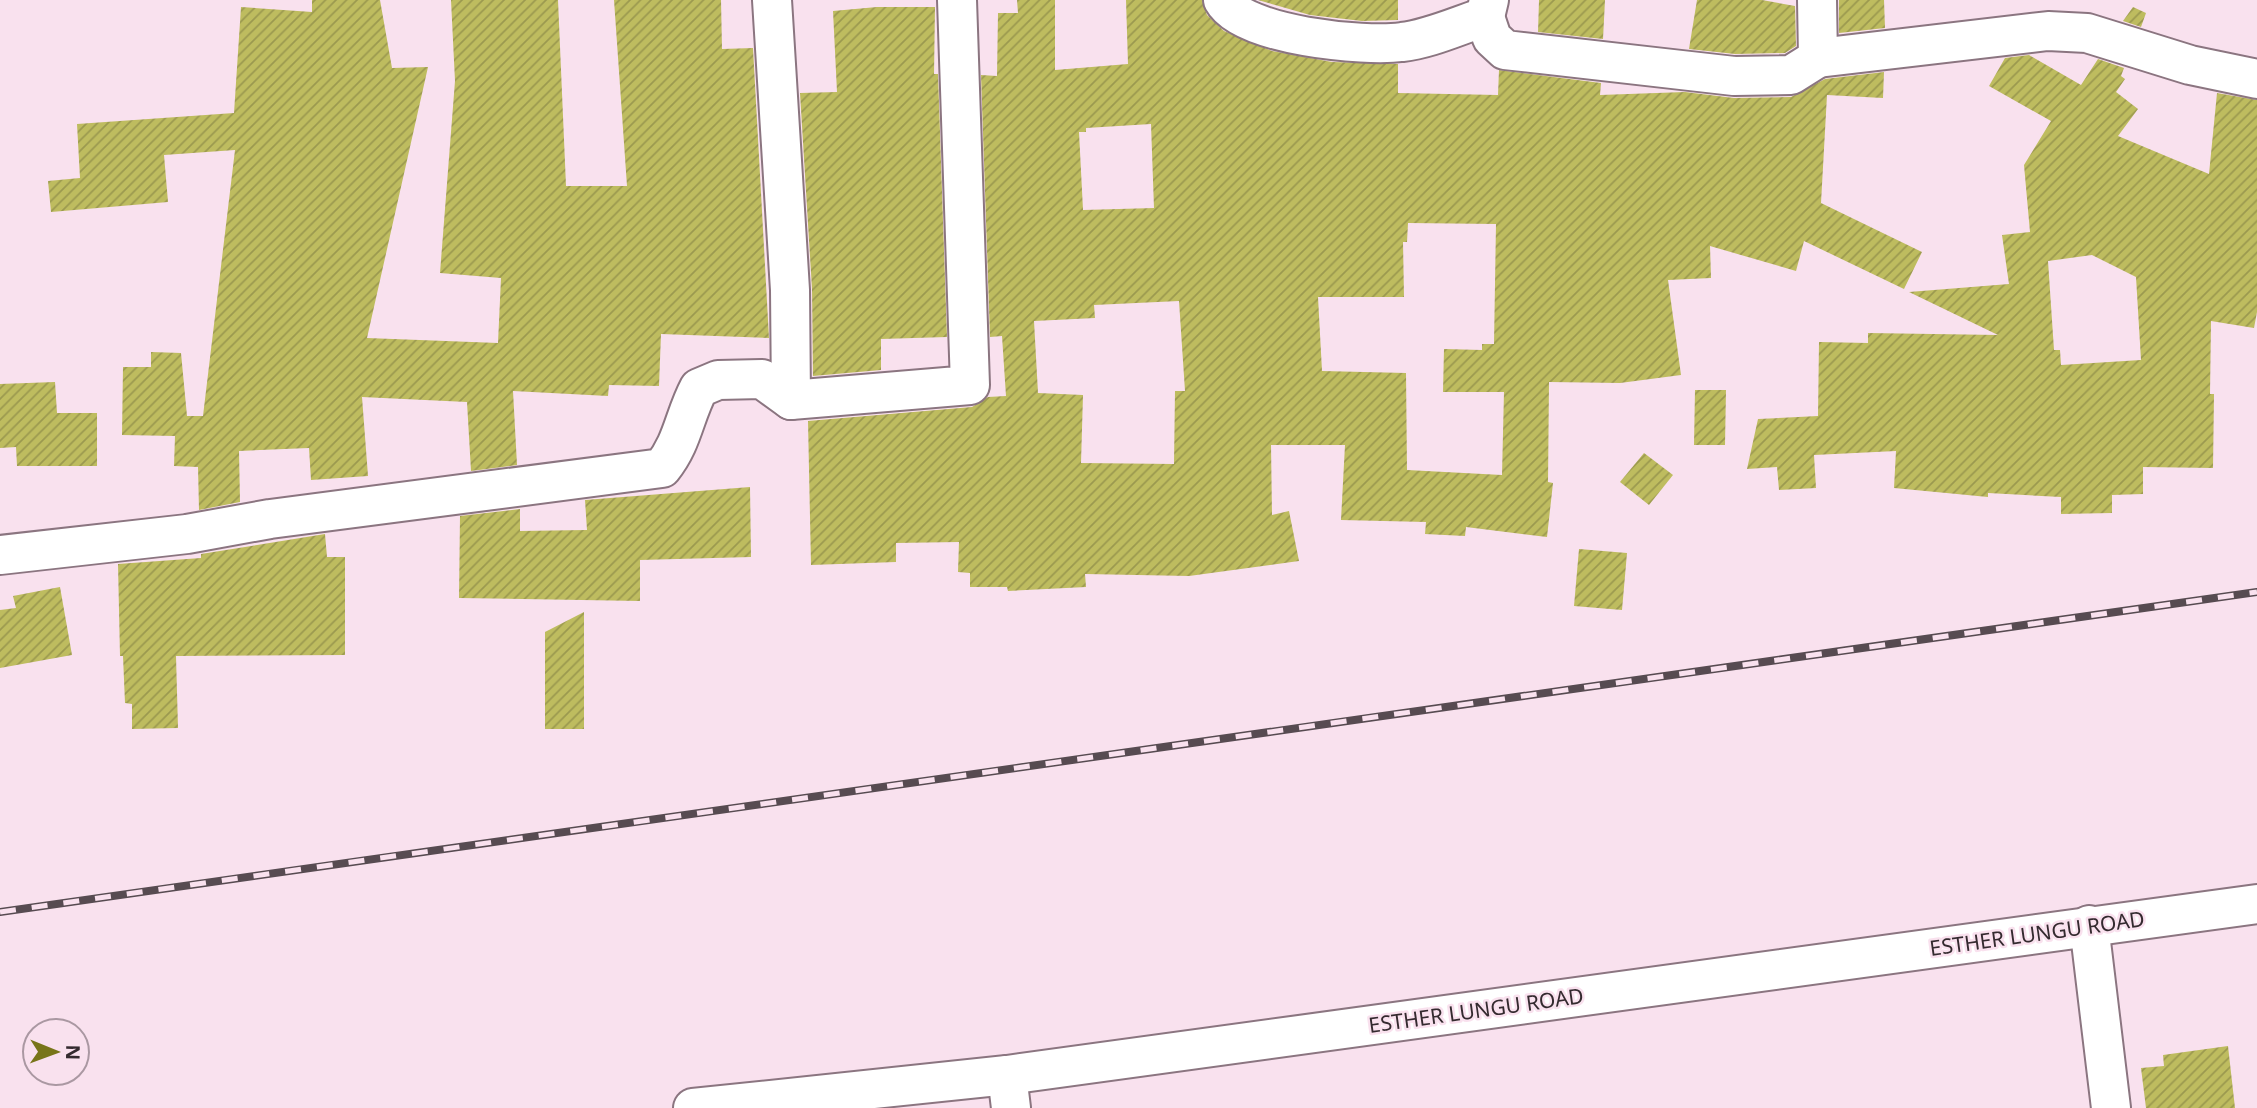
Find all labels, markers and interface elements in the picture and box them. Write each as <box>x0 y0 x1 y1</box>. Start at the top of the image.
street label: ESTHER LUNGU ROAD <box>1928 904 2146 962</box>
street label: ESTHER LUNGU ROAD <box>1367 981 1585 1039</box>
north arrow <box>21 1017 91 1087</box>
text: N <box>60 1044 86 1060</box>

